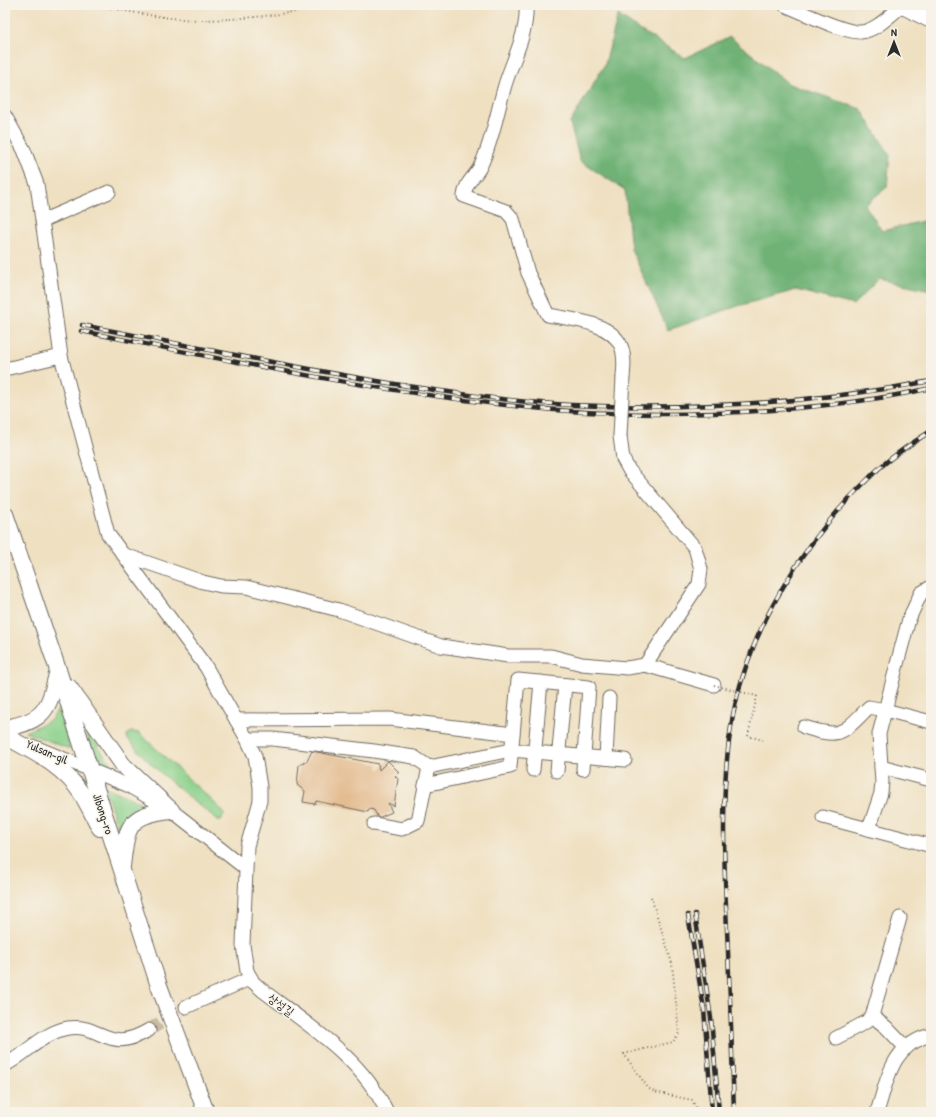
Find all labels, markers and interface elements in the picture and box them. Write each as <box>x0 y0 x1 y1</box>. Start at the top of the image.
north arrow <box>874 22 914 62</box>
text: N <box>891 25 897 39</box>
street label: Yulsan-gil <box>24 735 72 768</box>
street label: Jibong-ro <box>89 791 118 837</box>
street label: 상성길 <box>265 989 298 1020</box>

